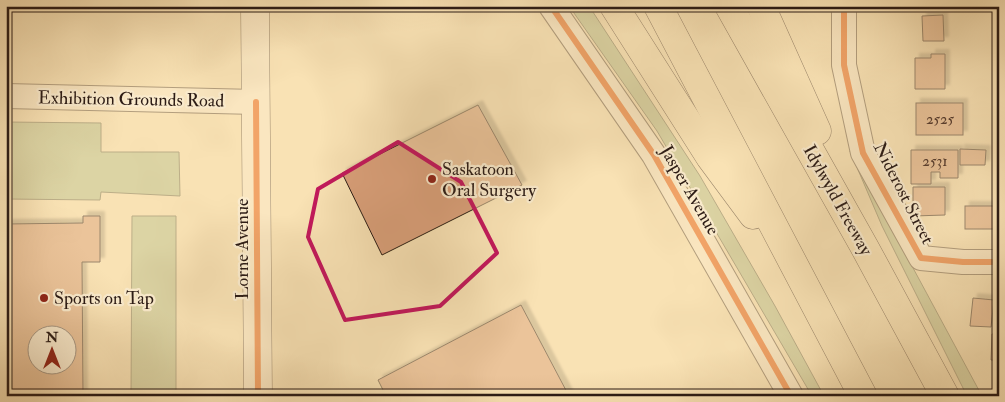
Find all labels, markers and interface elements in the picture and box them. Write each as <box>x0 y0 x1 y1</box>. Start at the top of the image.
street label: Exhibition Grounds Road <box>38 86 224 113</box>
house number: 2525 <box>926 110 955 129</box>
street label: Niderost Street <box>868 138 939 248</box>
street label: Jasper Avenue <box>654 140 725 240</box>
street label: Idylwyld Freeway <box>798 141 878 261</box>
house number: 2531 <box>922 152 948 171</box>
place label: Saskatoon Oral Surgery <box>442 158 537 202</box>
marker: Saskatoon Oral Surgery <box>426 173 438 185</box>
street label: Lorne Avenue <box>231 198 254 300</box>
place label: Sports on Tap <box>54 287 154 310</box>
marker: Sports on Tap <box>38 292 50 304</box>
north arrow <box>28 324 78 374</box>
text: N <box>45 329 59 346</box>

